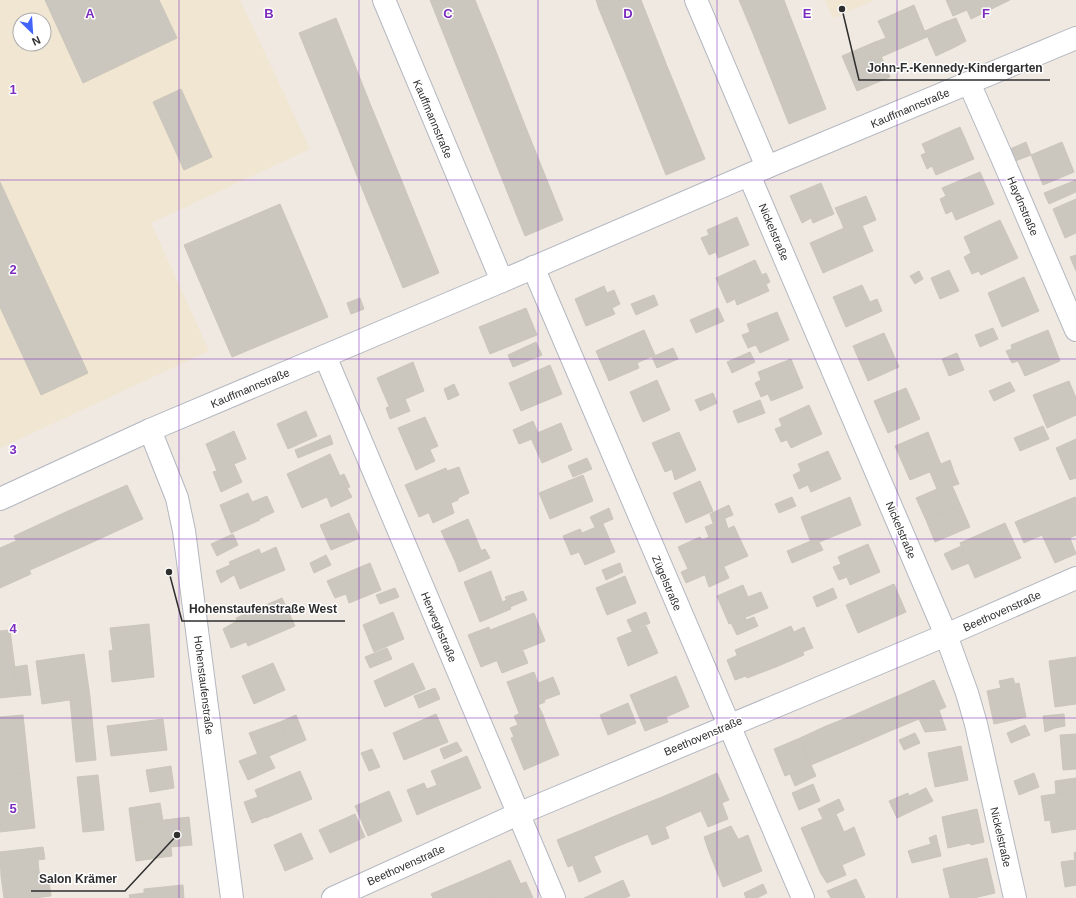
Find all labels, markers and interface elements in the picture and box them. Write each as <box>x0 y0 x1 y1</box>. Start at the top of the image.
text: A <box>85 6 95 21</box>
text: B <box>264 6 274 21</box>
text: C <box>443 6 453 21</box>
text: D <box>623 6 633 21</box>
text: E <box>803 6 812 21</box>
text: F <box>982 6 990 21</box>
north arrow <box>12 12 52 52</box>
text: N <box>30 34 42 48</box>
callout: John-F.-Kennedy-Kindergarten <box>859 56 1050 80</box>
text: John-F.-Kennedy-Kindergarten <box>867 61 1043 75</box>
street label: Kauffmannstraße <box>411 78 455 160</box>
text: 1 <box>9 82 17 97</box>
street label: Kauffmannstraße <box>869 86 951 130</box>
street label: Haydnstraße <box>1005 175 1041 237</box>
street label: Nickelstraße <box>757 202 791 262</box>
text: 2 <box>9 262 17 277</box>
street label: Kauffmannstraße <box>209 366 291 410</box>
text: 3 <box>9 442 17 457</box>
street label: Nickelstraße <box>884 500 918 560</box>
street label: Zügelstraße <box>650 554 684 612</box>
street label: Beethovenstraße <box>961 588 1043 634</box>
street label: Herweghstraße <box>419 590 459 664</box>
callout: Hohenstaufenstraße West <box>182 597 345 621</box>
text: Hohenstaufenstraße West <box>189 602 337 616</box>
text: 4 <box>9 621 17 636</box>
street label: Hohenstaufenstraße <box>192 635 216 735</box>
street label: Beethovenstraße <box>662 714 744 758</box>
text: 5 <box>9 801 17 816</box>
street label: Nickelstraße <box>988 806 1014 868</box>
street label: Beethovenstraße <box>365 842 447 888</box>
callout: Salon Krämer <box>31 867 125 891</box>
text: Salon Krämer <box>39 872 117 886</box>

